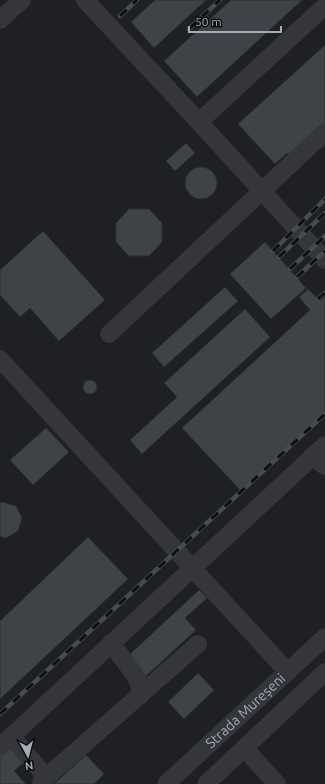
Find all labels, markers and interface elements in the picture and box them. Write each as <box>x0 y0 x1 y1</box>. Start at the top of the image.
scale bar <box>189 8 281 34</box>
text: 50 m <box>195 15 222 28</box>
street label: Strada Mureșeni <box>202 670 288 751</box>
north arrow <box>8 736 48 776</box>
text: N <box>24 759 34 772</box>

